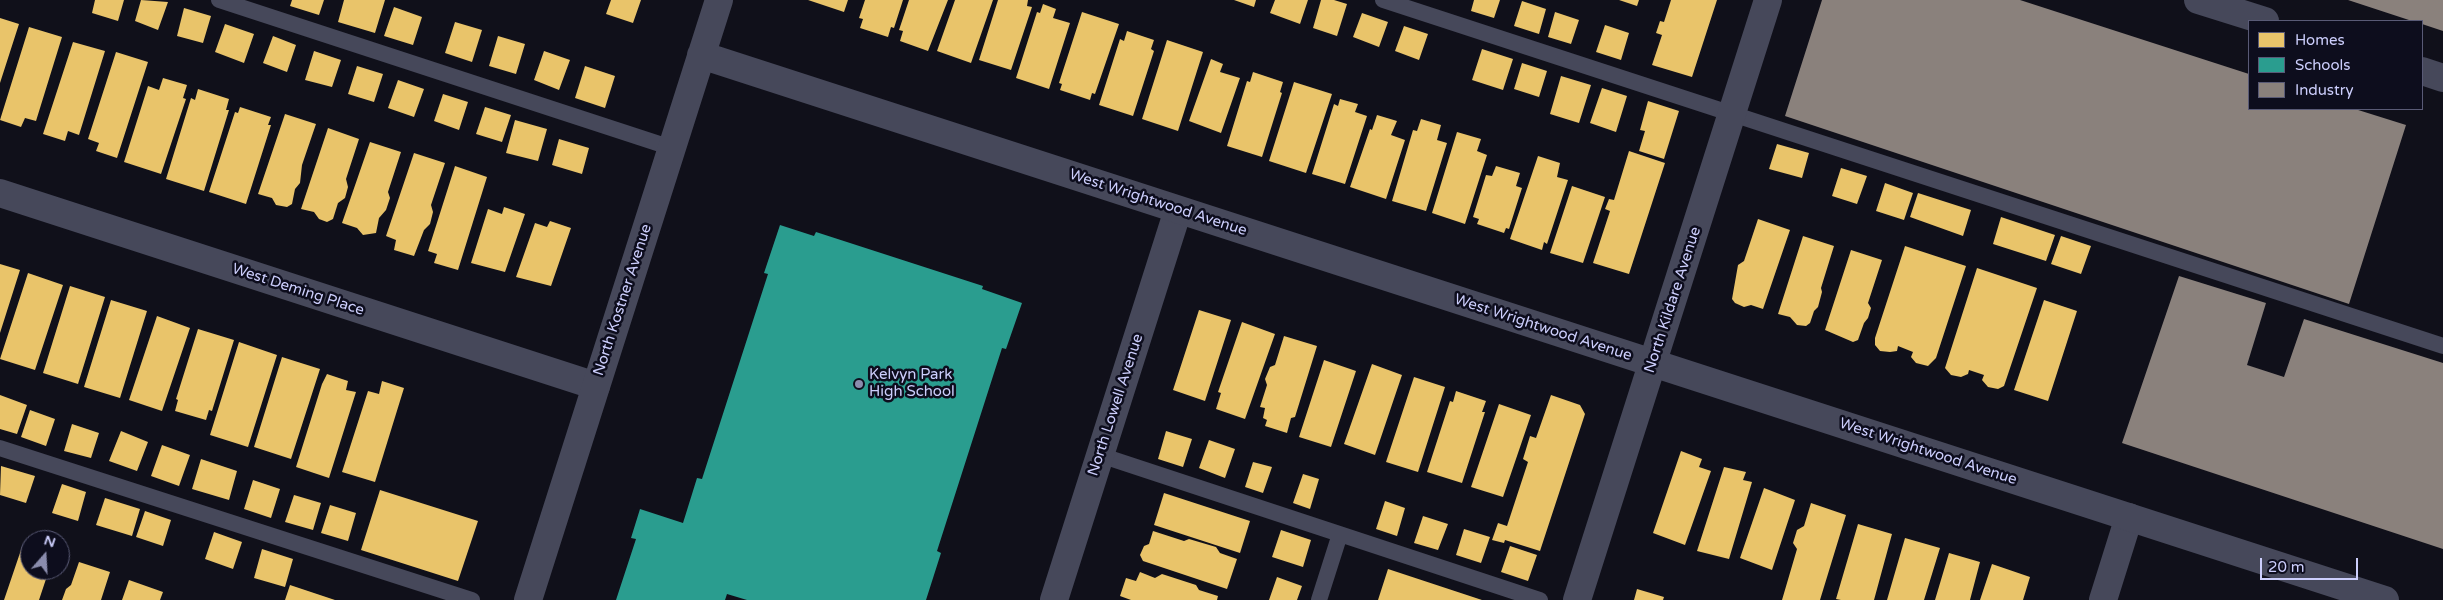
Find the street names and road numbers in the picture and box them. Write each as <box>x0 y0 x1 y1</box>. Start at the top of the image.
street label: West Wrightwood Avenue <box>1067 166 1249 240</box>
street label: North Kostner Avenue <box>590 222 656 378</box>
street label: North Kildare Avenue <box>1641 225 1705 375</box>
street label: West Deming Place <box>230 260 366 320</box>
street label: West Wrightwood Avenue <box>1452 291 1634 365</box>
street label: North Lowell Avenue <box>1085 332 1147 478</box>
street label: West Wrightwood Avenue <box>1837 415 2019 489</box>

